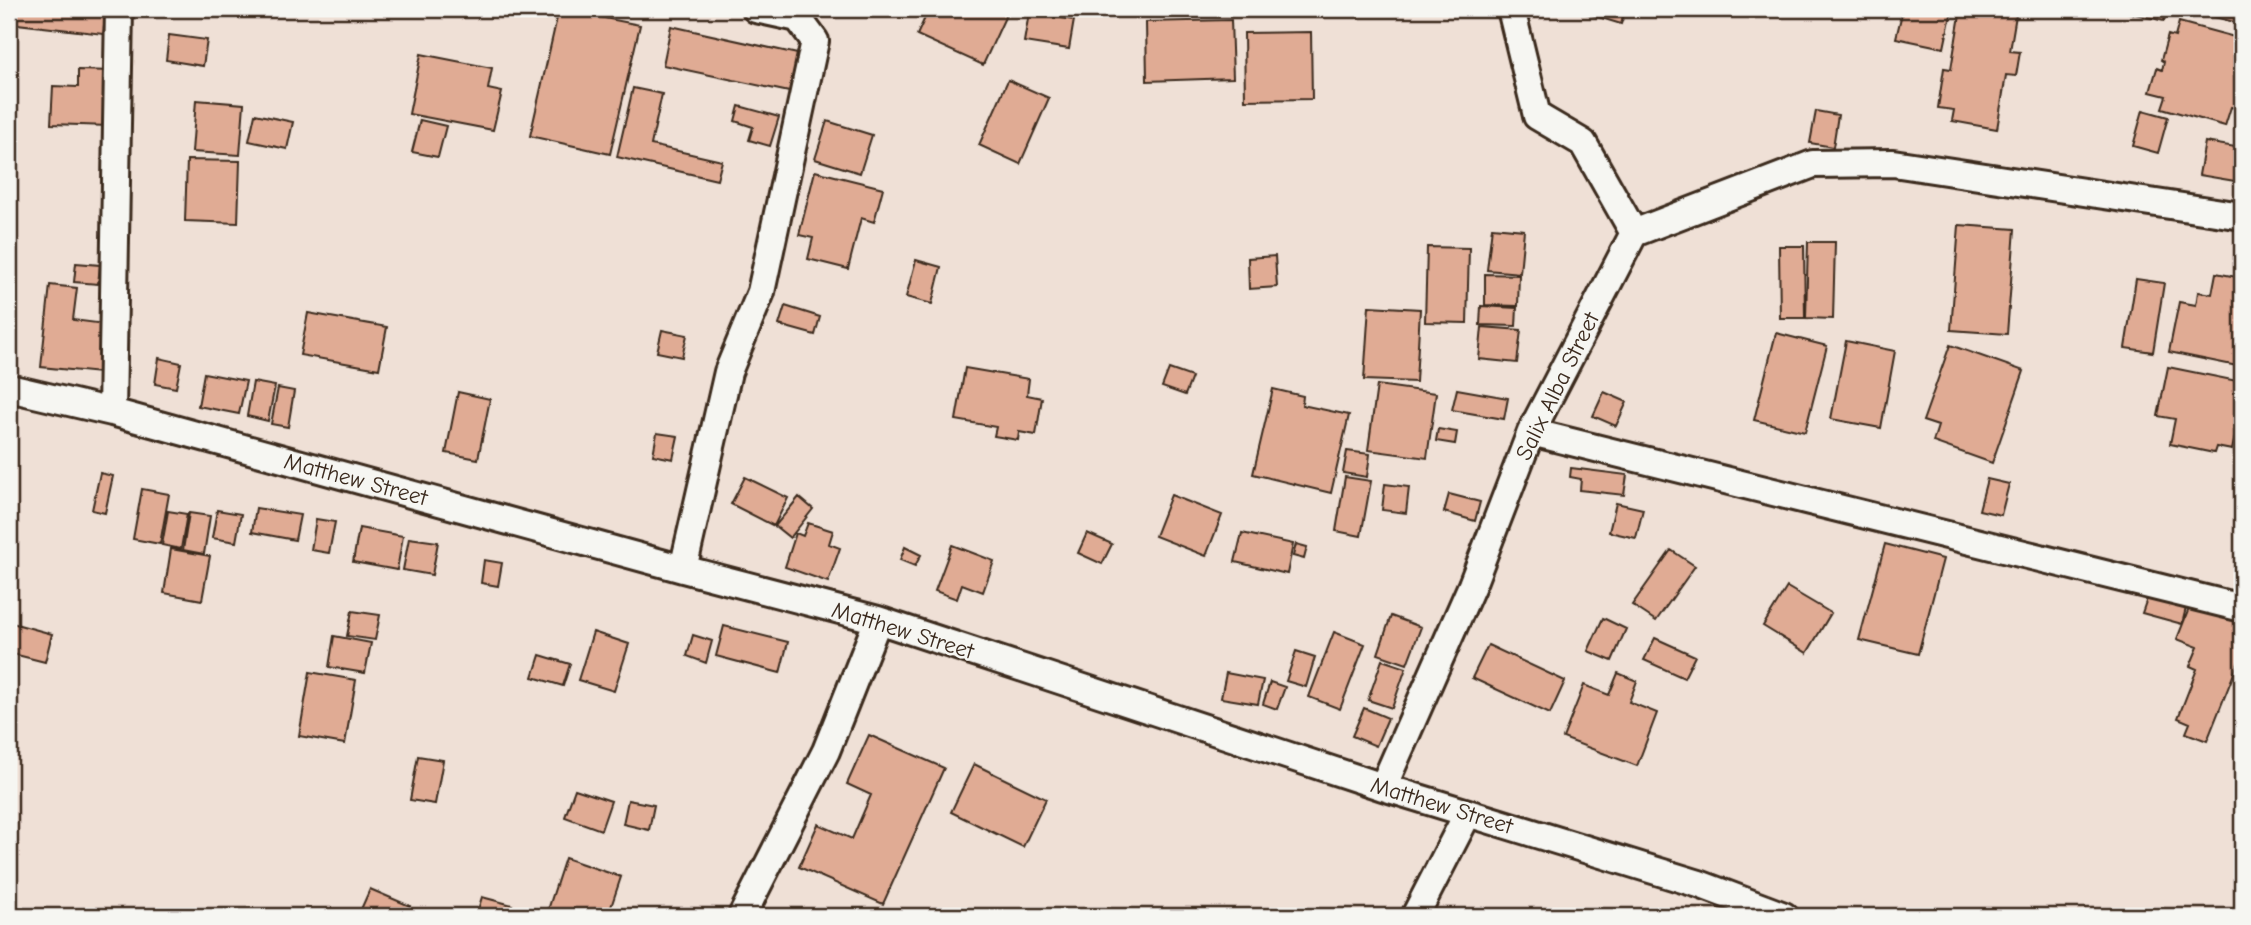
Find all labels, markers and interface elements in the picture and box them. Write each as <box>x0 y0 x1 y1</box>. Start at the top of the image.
street label: Salix Alba Street <box>1510 307 1606 465</box>
street label: Matthew Street <box>281 447 432 512</box>
street label: Matthew Street <box>829 596 979 665</box>
street label: Matthew Street <box>1368 771 1518 840</box>

